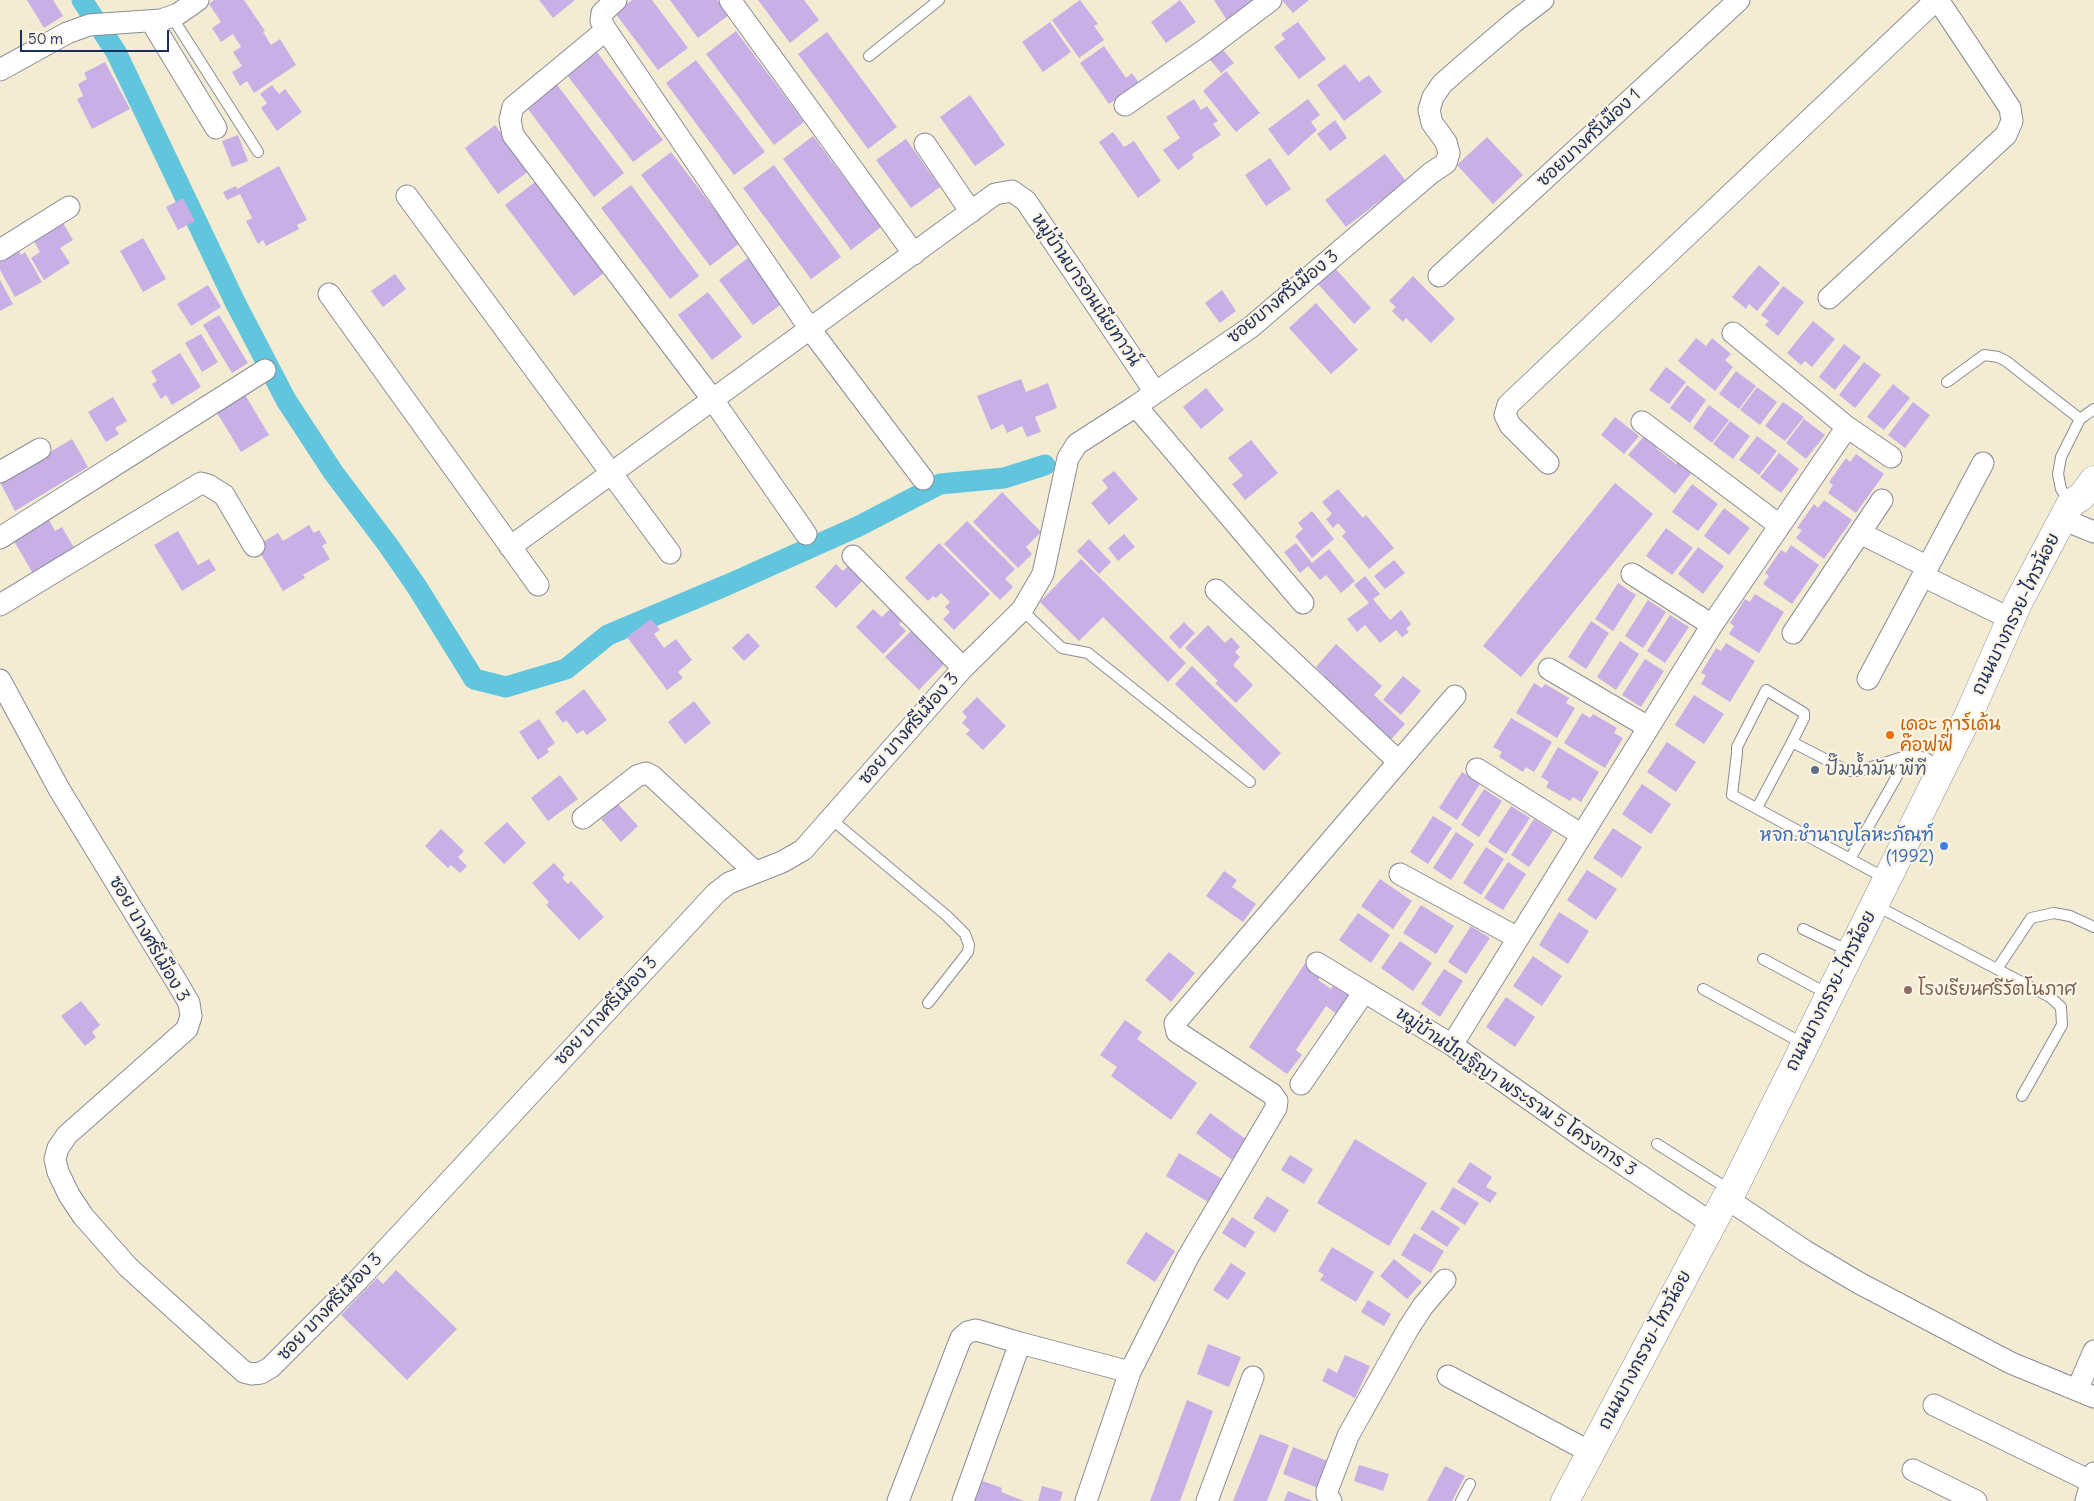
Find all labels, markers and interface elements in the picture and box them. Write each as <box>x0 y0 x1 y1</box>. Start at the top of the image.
scale bar <box>22 20 171 52</box>
text: 50 m <box>28 29 63 48</box>
street label: ซอยบางศรีเมือง 1 <box>1533 84 1645 192</box>
street label: หมู่บ้านบารอนเนียทาวน์ <box>1027 209 1145 371</box>
street label: ซอยบางศรีเมือง 3 <box>1223 245 1343 349</box>
street label: ถนนบางกรวย-ไทรน้อย <box>1967 530 2065 698</box>
street label: ซอย บางศรีเมือง 3 <box>854 668 964 790</box>
place label: เดอะ การ์เด้น ค๊อฟฟี่ <box>1900 714 2001 756</box>
marker: เดอะ การ์เด้น ค๊อฟฟี่ <box>1884 729 1896 741</box>
place label: ปั๊มน้ำมัน พีที <box>1825 759 1927 781</box>
marker: ปั๊มน้ำมัน พีที <box>1809 764 1821 776</box>
place label: หจก.ชำนาญโลหะภัณฑ์ (1992) <box>1760 825 1934 868</box>
marker: หจก.ชำนาญโลหะภัณฑ์ (1992) <box>1938 840 1950 852</box>
street label: ซอย บางศรีเมือง 3 <box>104 872 194 1006</box>
street label: ถนนบางกรวย-ไทรน้อย <box>1781 907 1881 1075</box>
street label: ซอย บางศรีเมือง 3 <box>550 952 662 1070</box>
place label: โรงเรียนศรีรัตโนภาศ <box>1918 979 2076 1001</box>
marker: โรงเรียนศรีรัตโนภาศ <box>1902 984 1914 996</box>
street label: หมู่บ้านปัญฐิญา พระราม 5 โครงการ 3 <box>1391 1003 1641 1181</box>
street label: ซอย บางศรีเมือง 3 <box>273 1249 387 1365</box>
street label: ถนนบางกรวย-ไทรน้อย <box>1594 1267 1696 1433</box>

